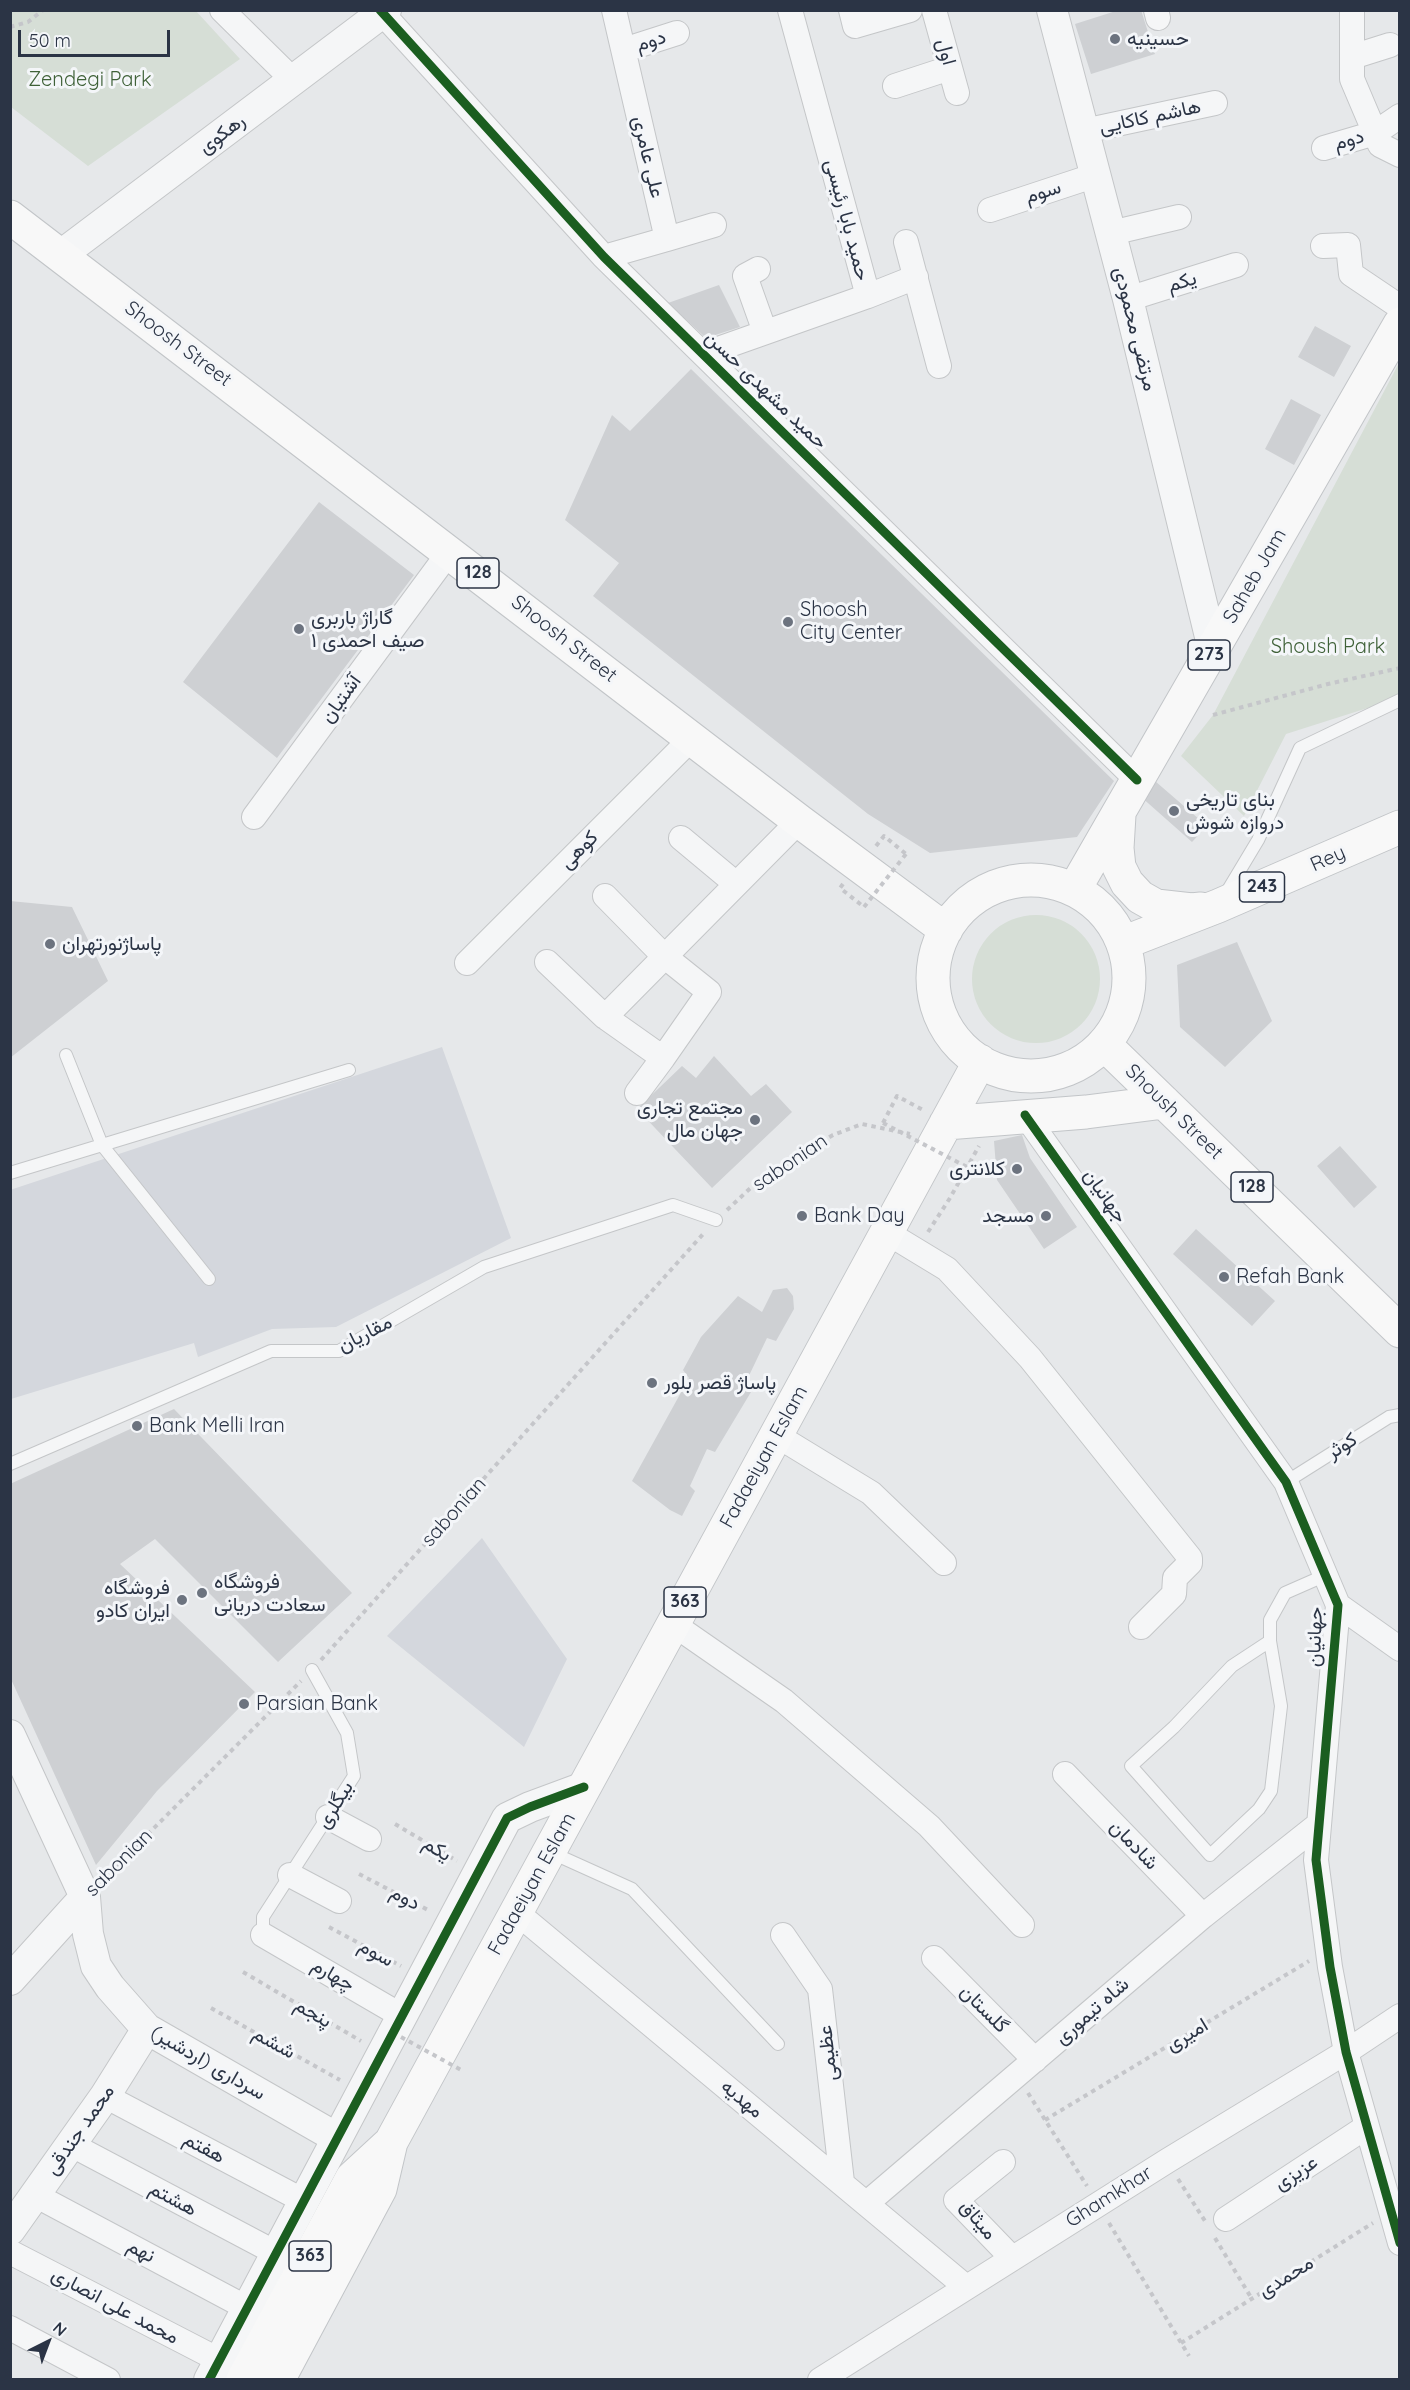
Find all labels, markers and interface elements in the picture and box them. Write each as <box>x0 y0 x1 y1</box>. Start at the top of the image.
scale bar <box>21 18 172 56</box>
street label: دوم <box>633 25 669 57</box>
place label: حسینیه <box>1127 27 1189 51</box>
text: 50 m <box>29 29 71 52</box>
marker: حسینیه <box>1108 32 1122 46</box>
street label: اول <box>931 36 961 68</box>
park label: Zendegi Park <box>28 68 152 92</box>
street label: هاشم کاکایی <box>1097 95 1203 139</box>
street label: رهکوی <box>194 109 250 159</box>
street label: علی عامری <box>627 114 669 200</box>
street label: دوم <box>1331 124 1367 156</box>
street label: حمید بابا رئیسی <box>819 157 875 283</box>
street label: سوم <box>1022 175 1064 209</box>
street label: مرتضی محمودی <box>1108 264 1162 394</box>
street label: یکم <box>1165 266 1199 298</box>
street label: Shoosh Street <box>120 296 236 392</box>
street label: حمید مشهدی حسن <box>700 326 832 454</box>
street label: Saheb Jam <box>1218 524 1292 628</box>
road number: 128 <box>457 558 499 588</box>
street label: Shoosh Street <box>506 590 622 688</box>
place label: Shoosh City Center <box>800 598 903 645</box>
place label: گاراژ باربری صیف احمدی ۱ <box>311 606 425 653</box>
marker: Shoosh City Center <box>781 615 795 629</box>
marker: گاراژ باربری صیف احمدی ۱ <box>292 622 306 636</box>
park label: Shoush Park <box>1271 635 1385 659</box>
road number: 273 <box>1188 640 1230 670</box>
street label: آشتیان <box>316 670 366 728</box>
place label: بنای تاریخی دروازه شوش <box>1186 788 1284 835</box>
marker: بنای تاریخی دروازه شوش <box>1167 804 1181 818</box>
street label: کوهی <box>555 826 603 874</box>
street label: Rey <box>1307 841 1349 877</box>
road number: 243 <box>1240 872 1284 902</box>
place label: پاساژنورتهران <box>62 932 161 956</box>
marker: پاساژنورتهران <box>43 937 57 951</box>
street label: Shoush Street <box>1120 1059 1228 1165</box>
place label: مجتمع تجاری جهان مال <box>637 1096 743 1143</box>
marker: مجتمع تجاری جهان مال <box>748 1113 762 1127</box>
street label: sabonian <box>748 1129 832 1197</box>
place label: کلانتری <box>949 1157 1005 1181</box>
marker: کلانتری <box>1010 1162 1024 1176</box>
street label: جهانیان <box>1078 1164 1132 1228</box>
road number: 128 <box>1231 1172 1273 1202</box>
place label: Bank Day <box>814 1204 905 1228</box>
place label: مسجد <box>982 1204 1034 1228</box>
marker: Bank Day <box>795 1209 809 1223</box>
marker: مسجد <box>1039 1209 1053 1223</box>
place label: Refah Bank <box>1236 1265 1344 1289</box>
marker: Refah Bank <box>1217 1270 1231 1284</box>
street label: مقاریان <box>334 1310 396 1358</box>
place label: پاساژ قصر بلور <box>664 1371 776 1395</box>
marker: پاساژ قصر بلور <box>645 1376 659 1390</box>
street label: Fadaeiyan Eslam <box>715 1382 813 1532</box>
place label: Bank Melli Iran <box>149 1414 285 1438</box>
marker: Bank Melli Iran <box>130 1419 144 1433</box>
street label: کوثر <box>1322 1427 1362 1465</box>
street label: sabonian <box>417 1472 491 1552</box>
place label: فروشگاه سعادت دریانی <box>214 1570 326 1617</box>
place label: فروشگاه ایران کادو <box>96 1576 170 1623</box>
marker: فروشگاه سعادت دریانی <box>195 1586 209 1600</box>
road number: 363 <box>664 1587 706 1617</box>
marker: فروشگاه ایران کادو <box>175 1593 189 1607</box>
street label: جهانیان <box>1302 1606 1328 1668</box>
place label: Parsian Bank <box>256 1692 378 1716</box>
marker: Parsian Bank <box>237 1697 251 1711</box>
street label: بیگلری <box>311 1777 359 1833</box>
street label: Fadaeiyan Eslam <box>483 1809 581 1959</box>
street label: شادمان <box>1105 1815 1163 1875</box>
street label: sabonian <box>80 1824 158 1902</box>
street label: یکم <box>418 1831 456 1867</box>
street label: دوم <box>386 1880 424 1916</box>
street label: سوم <box>354 1934 398 1972</box>
street label: چهارم <box>307 1953 359 1997</box>
street label: شاه تیموری <box>1050 1972 1134 2050</box>
street label: گلستان <box>955 1980 1013 2038</box>
street label: پنجم <box>290 1993 336 2033</box>
street label: امیری <box>1161 2013 1213 2057</box>
street label: سرداری (اردشیر) <box>146 2020 270 2106</box>
street label: ششم <box>248 2022 300 2064</box>
street label: عظیمی <box>813 2024 843 2082</box>
street label: مهدیه <box>716 2074 768 2124</box>
street label: محمد جندقی <box>40 2080 120 2180</box>
street label: هفتم <box>179 2127 229 2169</box>
street label: عزیزی <box>1270 2150 1322 2196</box>
street label: Ghamkhar <box>1061 2161 1157 2233</box>
street label: هشتم <box>145 2177 201 2221</box>
street label: میثاق <box>954 2195 1002 2245</box>
street label: نهم <box>123 2234 159 2268</box>
road number: 363 <box>289 2241 331 2271</box>
street label: محمدی <box>1254 2251 1318 2303</box>
street label: محمد علی انصاری <box>47 2262 183 2350</box>
north arrow <box>18 2312 78 2372</box>
text: N <box>49 2317 71 2340</box>

